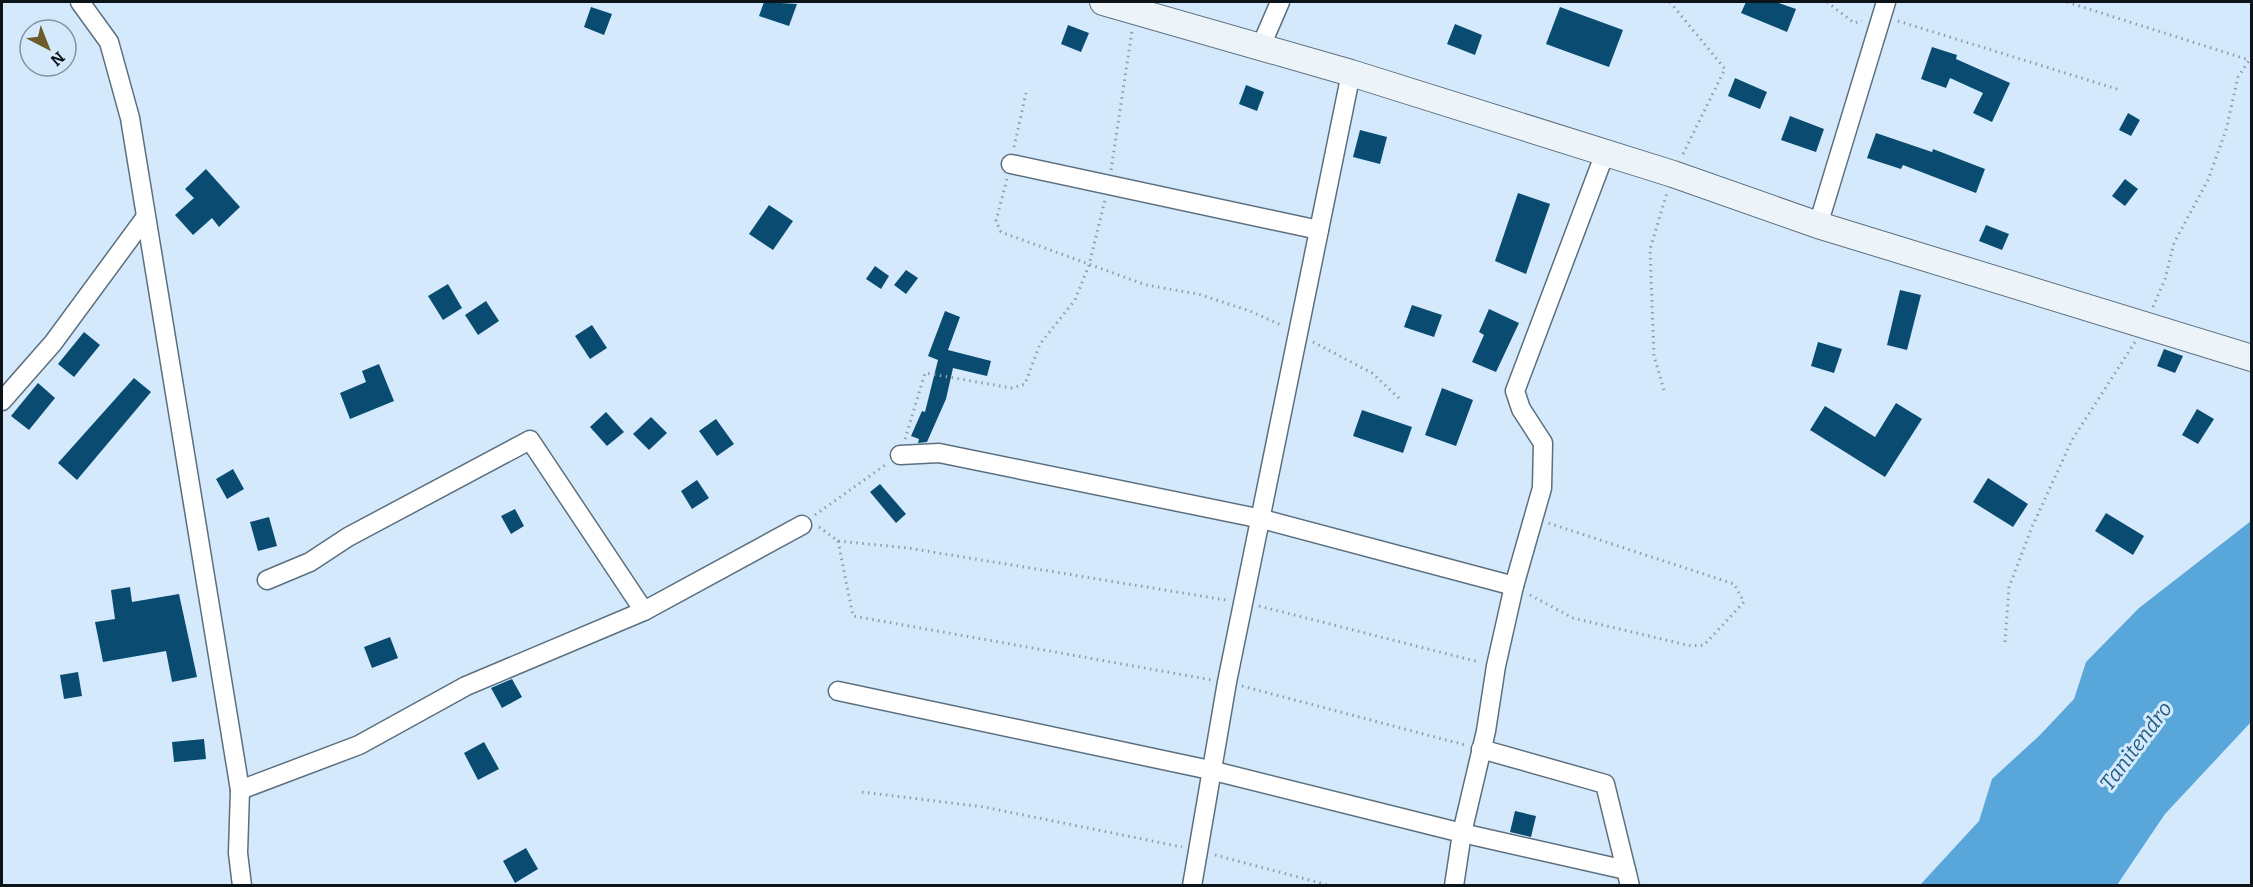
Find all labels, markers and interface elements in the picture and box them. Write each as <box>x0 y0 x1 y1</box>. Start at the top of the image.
north arrow <box>18 18 78 78</box>
text: N <box>47 48 69 70</box>
water label: Tanitendro <box>2094 696 2178 796</box>

